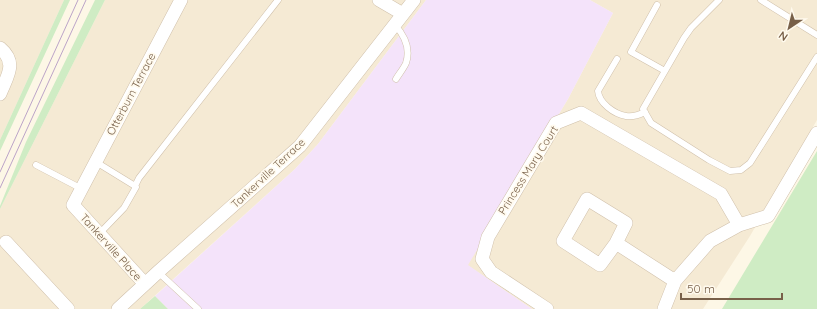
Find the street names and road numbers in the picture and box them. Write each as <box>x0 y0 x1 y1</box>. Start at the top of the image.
street label: Otterburn Terrace <box>103 50 159 138</box>
street label: Princess Mary Court <box>495 123 561 217</box>
street label: Tankerville Terrace <box>228 135 308 211</box>
street label: Tankerville Place <box>77 211 145 283</box>

